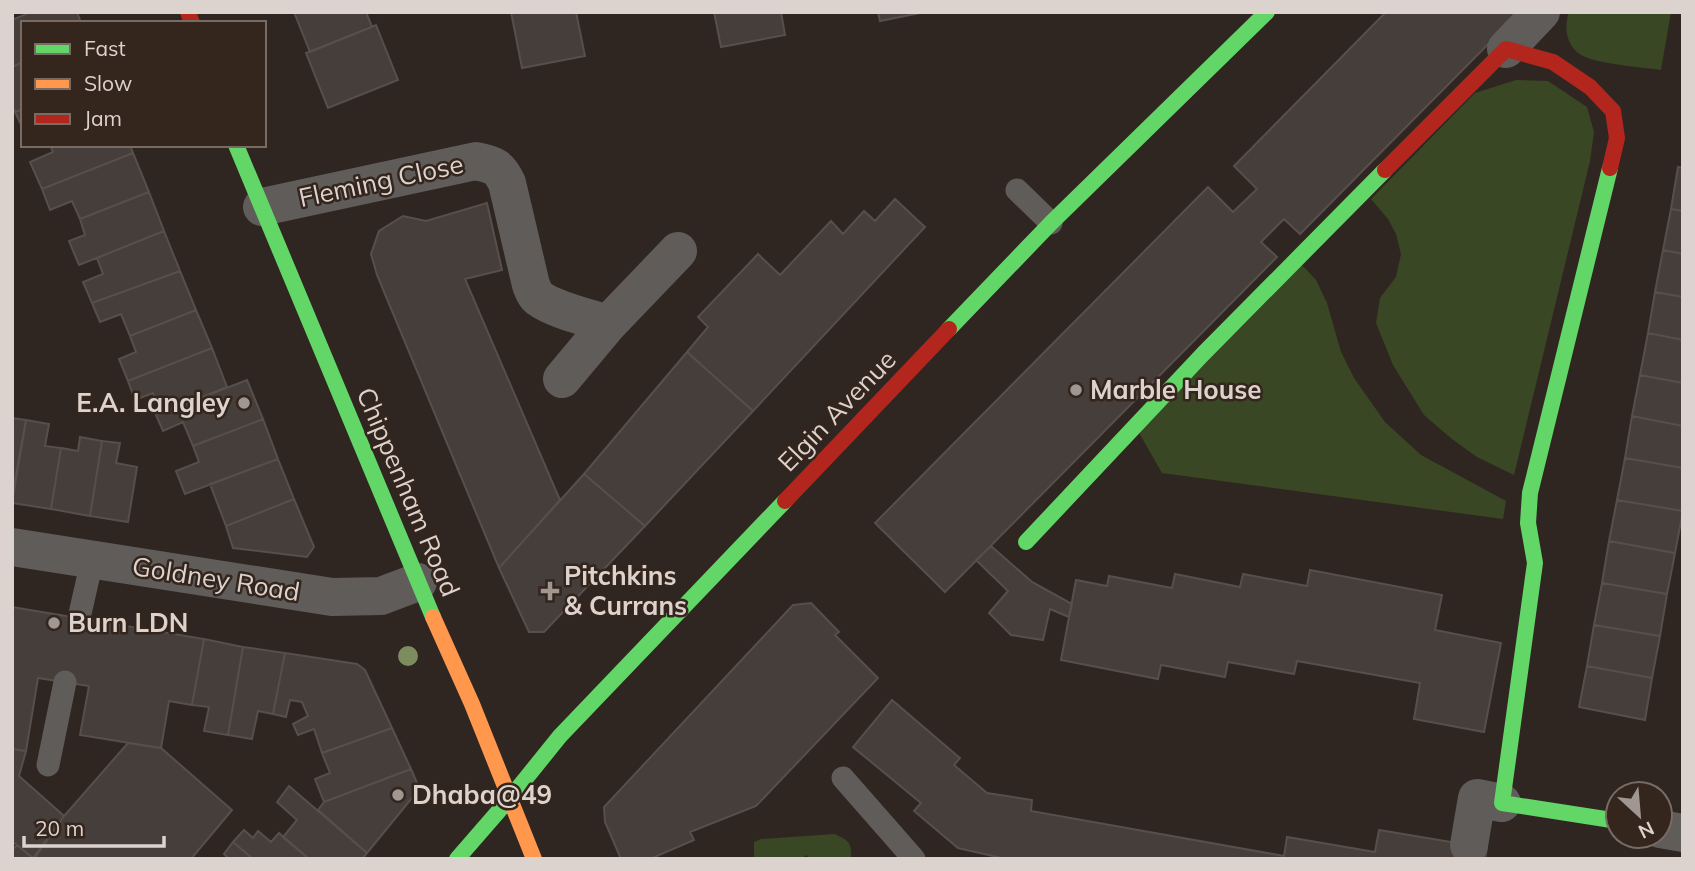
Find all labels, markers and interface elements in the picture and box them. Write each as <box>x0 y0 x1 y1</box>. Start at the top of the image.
legend <box>21 21 266 147</box>
text: Fast <box>84 35 126 61</box>
text: Slow <box>84 70 132 96</box>
text: Jam <box>84 105 122 131</box>
street label: Fleming Close <box>296 147 466 214</box>
street label: Elgin Avenue <box>771 343 903 478</box>
place label: Marble House <box>1090 373 1262 406</box>
street label: Chippenham Road <box>350 382 467 601</box>
marker: Marble House <box>1068 382 1084 398</box>
place label: E.A. Langley <box>76 386 231 419</box>
marker: E.A. Langley <box>236 395 252 411</box>
street label: Goldney Road <box>130 549 302 608</box>
place label: Pitchkins & Currans <box>564 559 687 622</box>
marker: Pitchkins & Currans <box>542 583 558 599</box>
place label: Burn LDN <box>68 606 188 639</box>
marker: Burn LDN <box>46 615 62 631</box>
place label: Dhaba@49 <box>412 778 552 811</box>
north arrow <box>1604 780 1674 850</box>
marker: Dhaba@49 <box>390 787 406 803</box>
scale bar <box>24 804 164 848</box>
text: 20 m <box>35 815 84 841</box>
text: N <box>1635 816 1658 844</box>

